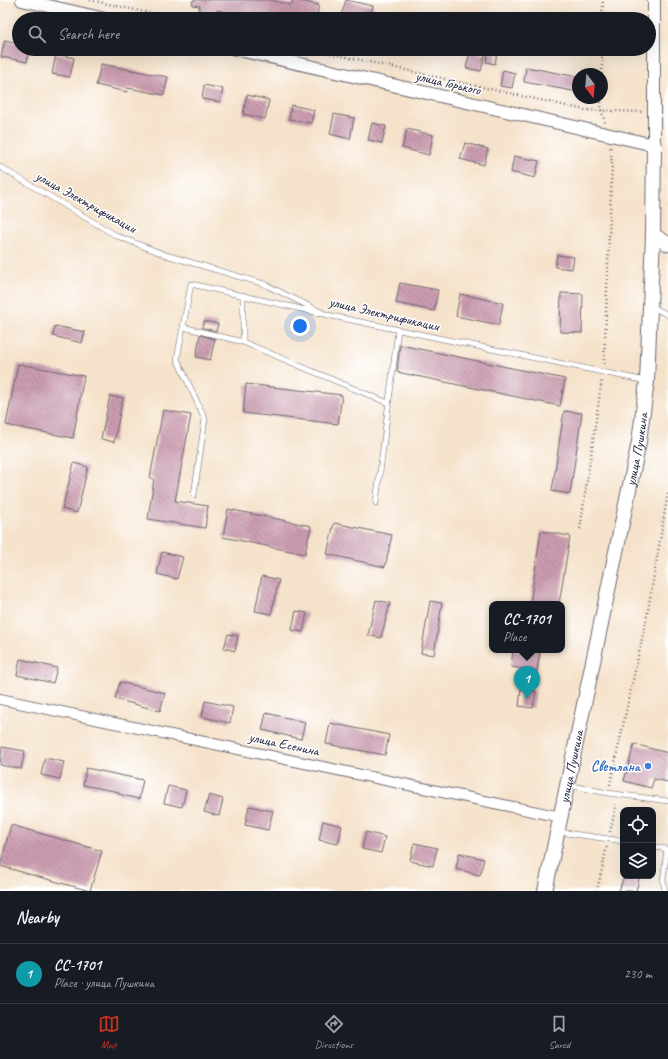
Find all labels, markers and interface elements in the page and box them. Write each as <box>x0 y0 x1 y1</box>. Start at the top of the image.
search box <box>12 12 656 56</box>
icon: search <box>26 23 48 45</box>
text: Search here <box>58 25 119 44</box>
street label: улица Горького <box>413 67 483 99</box>
north arrow <box>572 68 608 104</box>
street label: улица Электрификации <box>32 167 141 238</box>
street label: улица Электрификации <box>327 293 442 335</box>
your location <box>290 316 310 336</box>
street label: улица Пушкина <box>621 411 651 488</box>
popup <box>489 601 565 653</box>
text: СС-1701 <box>503 610 551 629</box>
text: Place <box>503 629 526 645</box>
pin: 1 <box>514 666 540 699</box>
street label: улица Есенина <box>246 728 322 760</box>
street label: улица Пушкина <box>555 728 587 806</box>
place label: Светлана <box>591 758 642 775</box>
marker: Светлана <box>643 761 653 771</box>
map controls <box>620 807 656 879</box>
button: locate <box>620 807 656 843</box>
button: layers <box>620 843 656 879</box>
text: Nearby <box>16 907 59 928</box>
text: СС-1701 <box>54 956 101 975</box>
text: 1 <box>26 966 32 982</box>
text: 230 m <box>624 966 652 982</box>
text: Place · улица Пушкина <box>54 975 154 991</box>
tab: Map <box>98 1013 120 1051</box>
tab: Directions <box>315 1013 353 1051</box>
tab: Saved <box>548 1013 570 1051</box>

